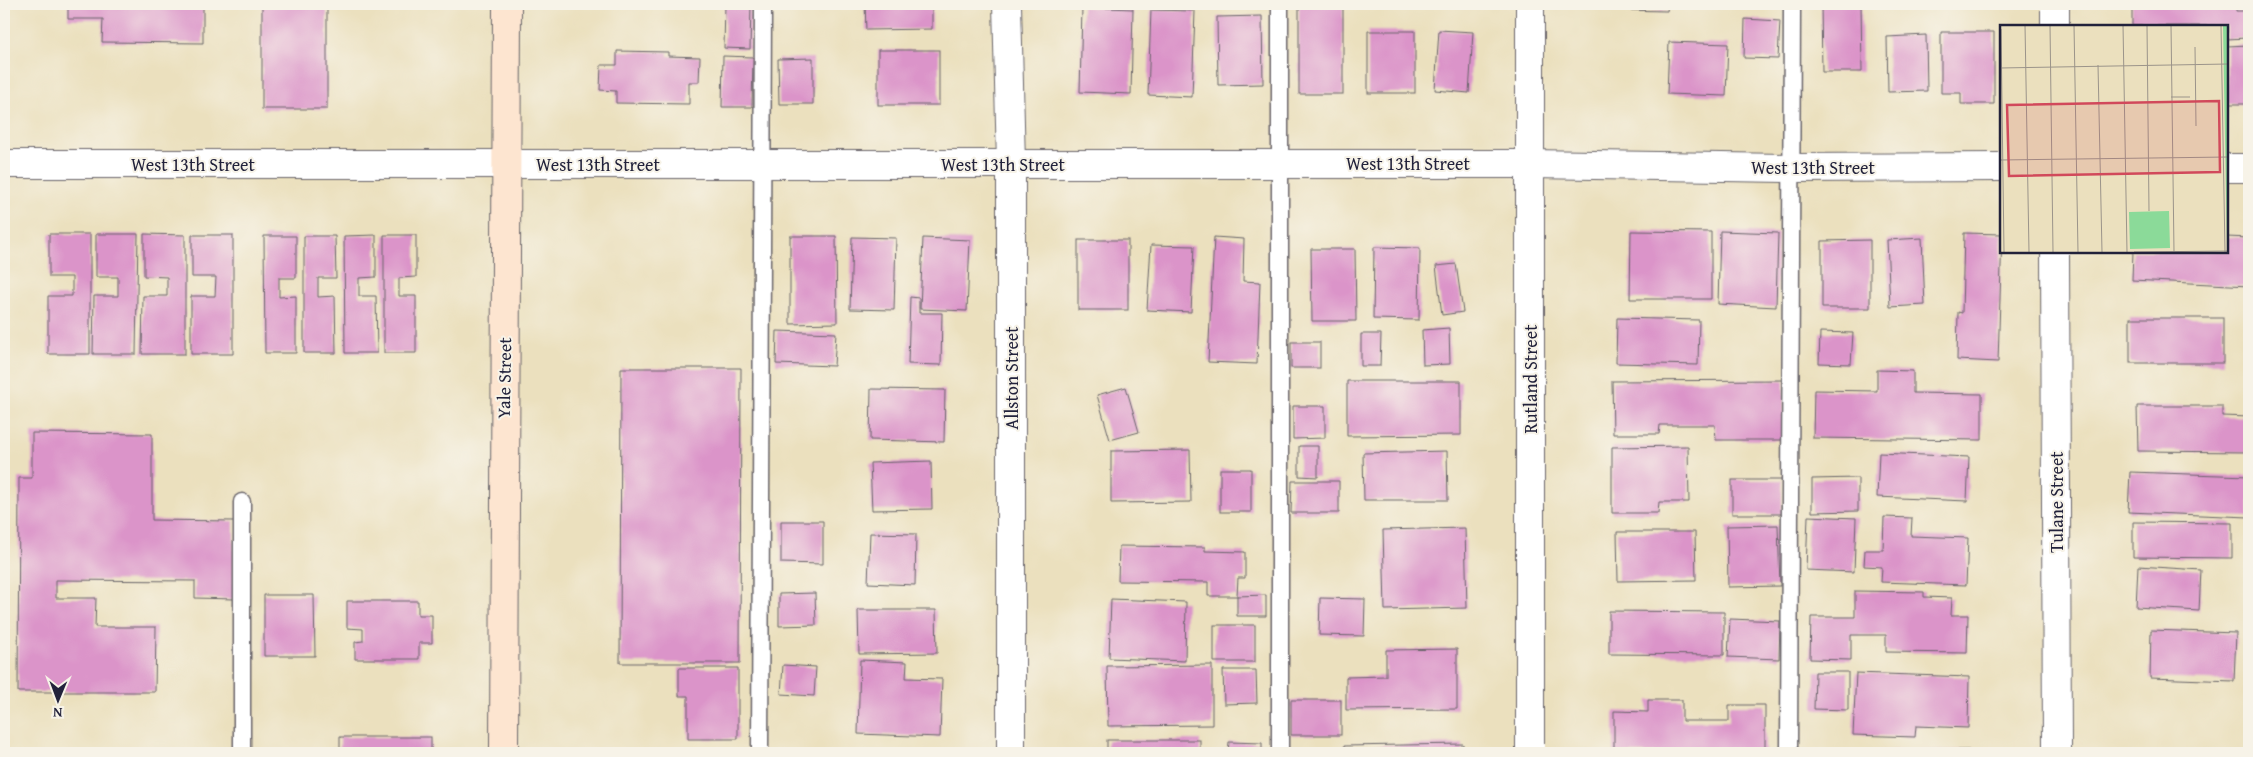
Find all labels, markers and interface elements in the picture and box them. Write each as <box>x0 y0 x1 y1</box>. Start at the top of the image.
inset map <box>2000 25 2228 252</box>
street label: West 13th Street <box>1346 150 1471 177</box>
street label: West 13th Street <box>131 151 256 178</box>
street label: West 13th Street <box>536 151 661 178</box>
street label: West 13th Street <box>941 151 1066 178</box>
street label: West 13th Street <box>1751 154 1876 181</box>
street label: Rutland Street <box>1517 324 1544 434</box>
street label: Allston Street <box>998 326 1025 430</box>
street label: Yale Street <box>490 337 518 419</box>
street label: Tulane Street <box>2043 451 2070 553</box>
north arrow <box>32 674 82 724</box>
text: N <box>52 703 63 723</box>

